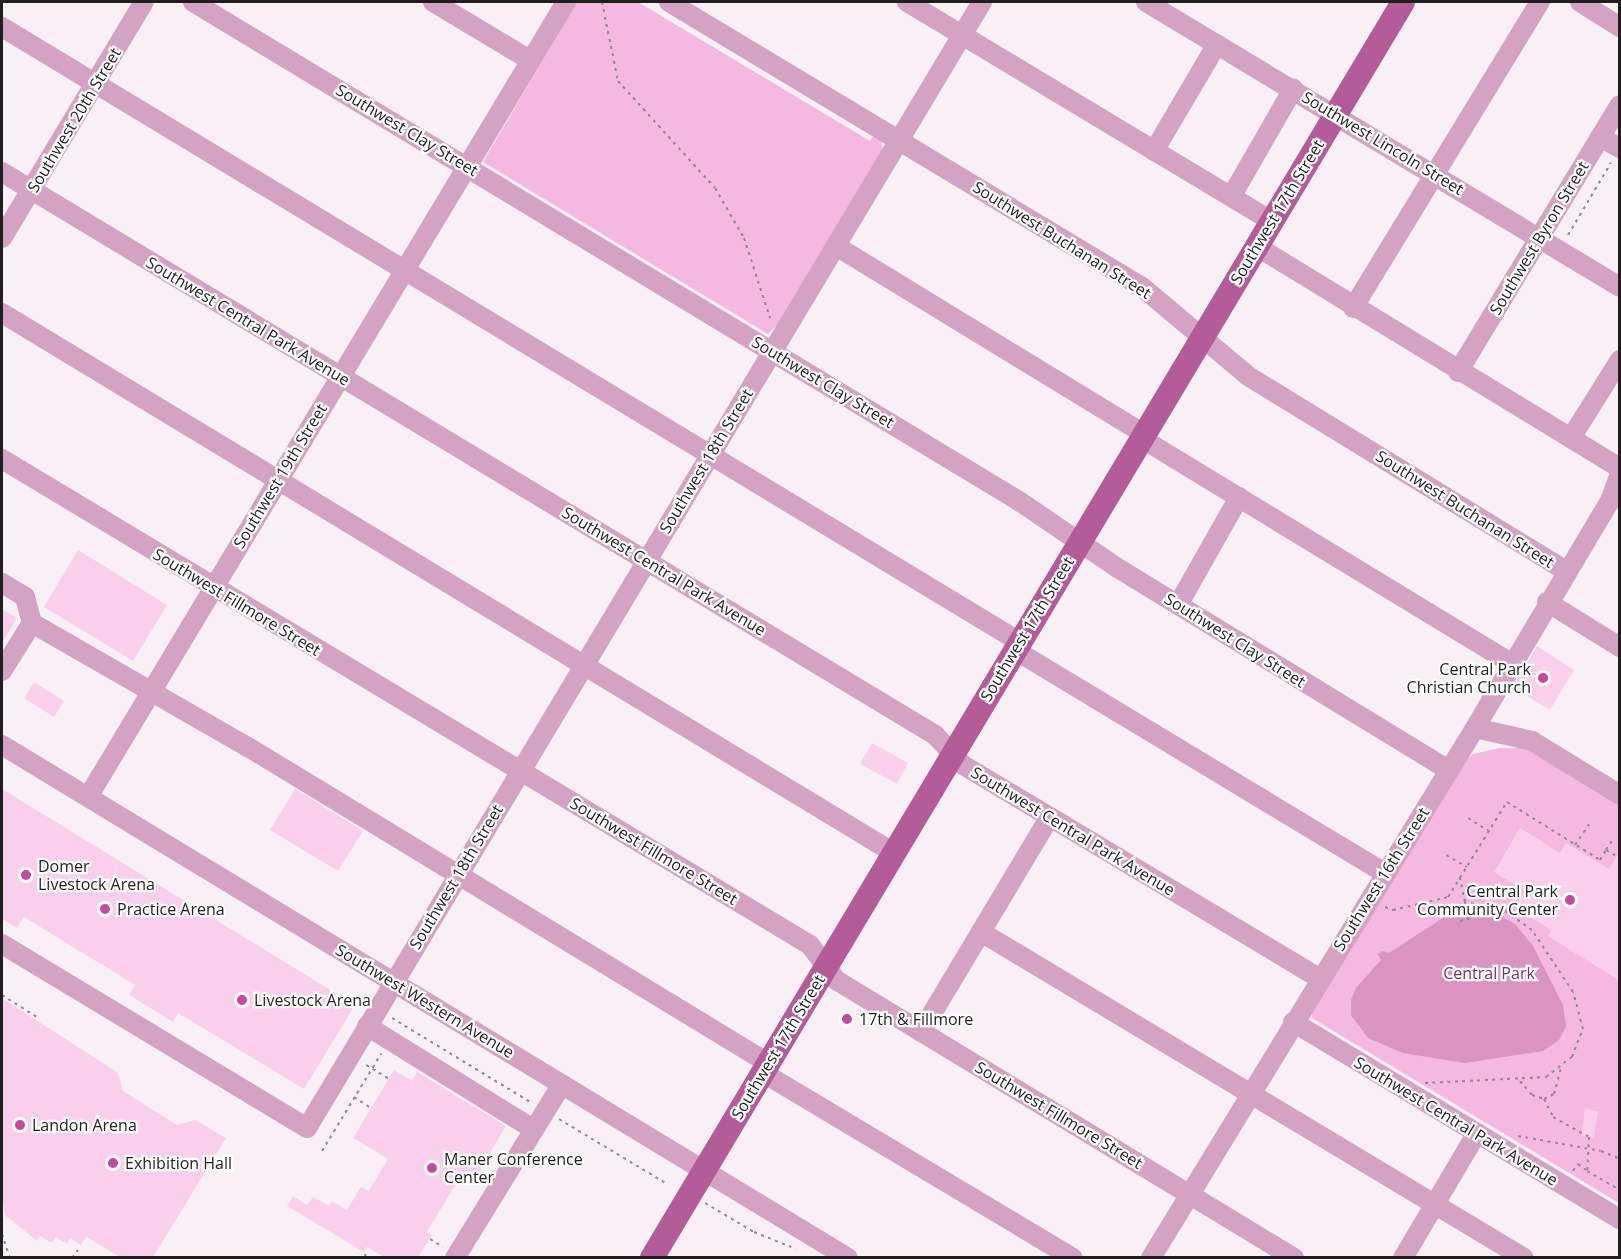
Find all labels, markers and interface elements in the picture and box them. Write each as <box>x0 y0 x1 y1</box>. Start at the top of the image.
street label: Southwest 20th Street <box>23 44 125 196</box>
street label: Southwest Clay Street <box>332 80 482 180</box>
street label: Southwest Lincoln Street <box>1299 87 1467 199</box>
street label: Southwest 17th Street <box>1226 136 1328 288</box>
street label: Southwest Byron Street <box>1486 158 1592 318</box>
street label: Southwest Buchanan Street <box>969 177 1155 303</box>
street label: Southwest Central Park Avenue <box>143 252 353 390</box>
street label: Southwest Clay Street <box>748 332 898 432</box>
street label: Southwest 18th Street <box>655 385 757 537</box>
street label: Southwest 19th Street <box>229 400 331 552</box>
street label: Southwest Buchanan Street <box>1372 446 1558 572</box>
street label: Southwest Central Park Avenue <box>559 502 769 640</box>
street label: Southwest Fillmore Street <box>150 544 324 660</box>
street label: Southwest 17th Street <box>976 553 1078 705</box>
street label: Southwest Clay Street <box>1161 589 1309 691</box>
place label: Central Park Christian Church <box>1407 659 1531 697</box>
marker: Central Park Christian Church <box>1536 671 1550 685</box>
street label: Southwest Central Park Avenue <box>968 762 1178 900</box>
street label: Southwest Fillmore Street <box>567 793 741 909</box>
street label: Southwest 18th Street <box>405 801 507 953</box>
street label: Southwest 16th Street <box>1329 804 1433 954</box>
place label: Domer Livestock Arena <box>38 856 155 894</box>
marker: Domer Livestock Arena <box>19 868 33 882</box>
place label: Central Park Community Center <box>1417 881 1558 919</box>
marker: Central Park Community Center <box>1563 893 1577 907</box>
place label: Practice Arena <box>117 899 225 919</box>
marker: Practice Arena <box>98 902 112 916</box>
street label: Southwest Western Avenue <box>332 940 518 1062</box>
park label: Central Park <box>1443 963 1535 983</box>
street label: Southwest 17th Street <box>727 971 829 1123</box>
place label: Livestock Arena <box>254 990 371 1010</box>
marker: Livestock Arena <box>235 993 249 1007</box>
place label: 17th & Fillmore <box>859 1009 973 1029</box>
marker: 17th & Fillmore <box>840 1012 854 1026</box>
street label: Southwest Central Park Avenue <box>1351 1052 1561 1190</box>
street label: Southwest Fillmore Street <box>972 1057 1146 1173</box>
place label: Landon Arena <box>32 1115 137 1135</box>
marker: Landon Arena <box>13 1118 27 1132</box>
place label: Maner Conference Center <box>444 1149 583 1187</box>
place label: Exhibition Hall <box>125 1153 232 1173</box>
marker: Exhibition Hall <box>106 1156 120 1170</box>
marker: Maner Conference Center <box>425 1161 439 1175</box>

